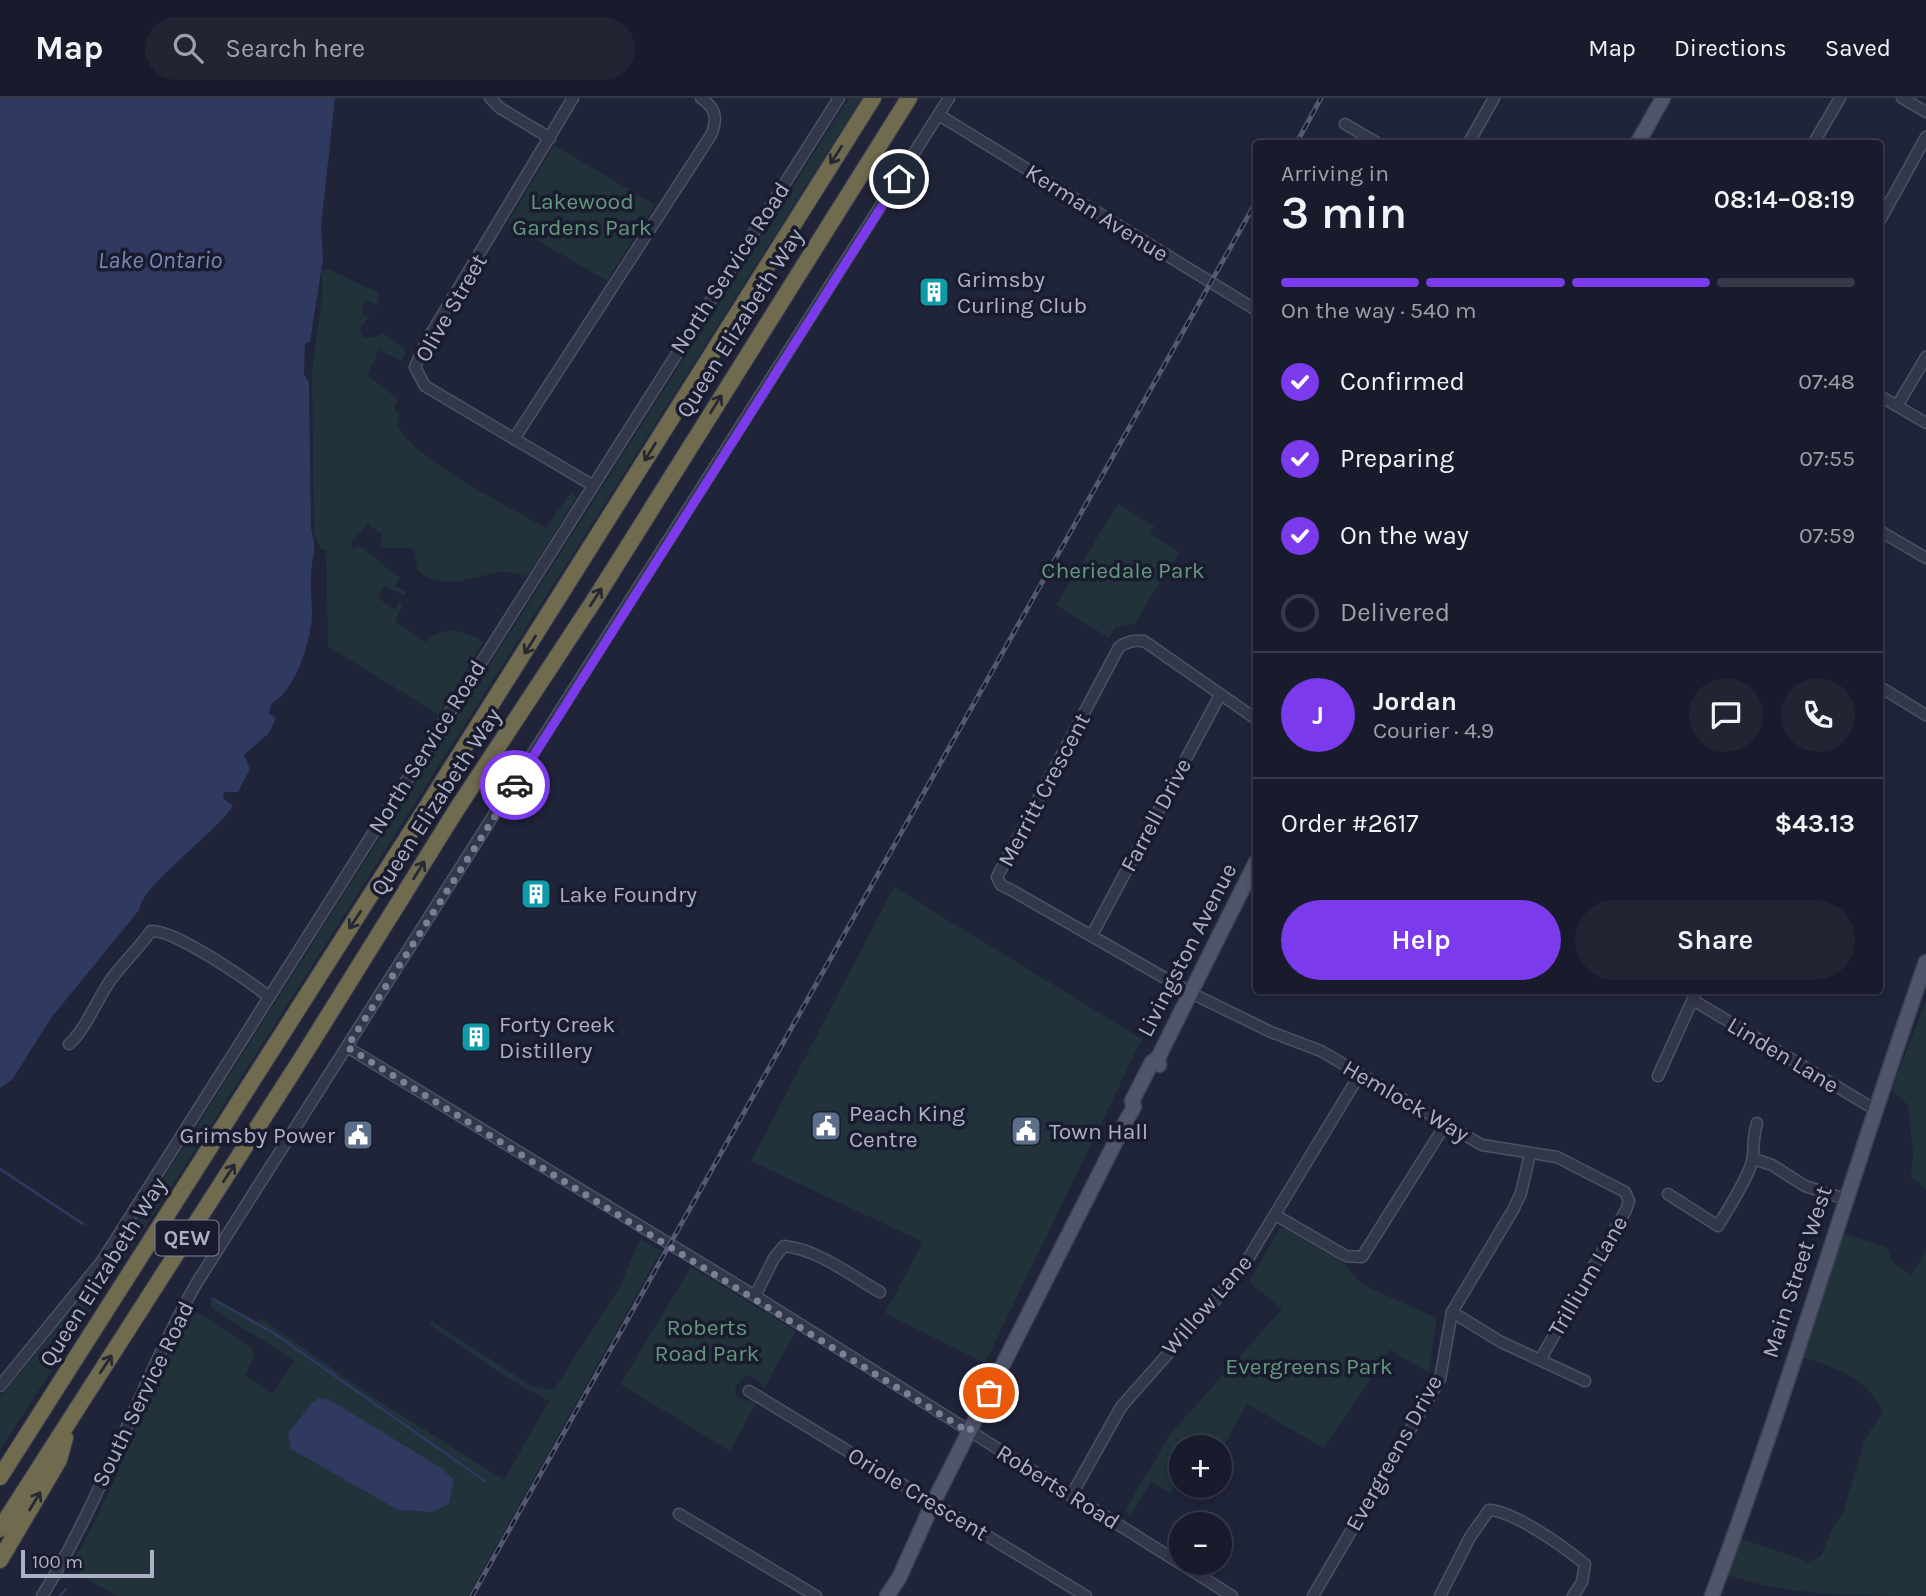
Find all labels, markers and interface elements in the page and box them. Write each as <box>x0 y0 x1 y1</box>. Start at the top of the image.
search box <box>145 17 635 80</box>
text: Map <box>35 29 103 67</box>
icon: search <box>169 29 207 67</box>
text: Search here <box>225 33 365 64</box>
text: Map <box>1588 34 1636 62</box>
text: Directions <box>1674 34 1787 62</box>
text: Saved <box>1825 34 1891 62</box>
one-way arrow <box>829 145 843 165</box>
pin <box>869 149 929 209</box>
street label: Kerman Avenue <box>1021 158 1173 268</box>
icon: home <box>880 160 918 198</box>
text: Arriving in <box>1281 160 1389 187</box>
street label: North Service Road <box>664 177 796 359</box>
text: 08:14–08:19 <box>1714 184 1855 215</box>
text: 3 min <box>1281 186 1407 240</box>
park label: Lakewood Gardens Park <box>512 188 652 241</box>
street label: Queen Elizabeth Way <box>671 223 809 423</box>
water label: Lake Ontario <box>98 246 222 274</box>
street label: Olive Street <box>409 249 493 367</box>
place label: Grimsby Curling Club <box>957 266 1087 319</box>
building icon: Grimsby Curling Club <box>917 275 951 309</box>
text: On the way · 540 m <box>1281 297 1477 324</box>
icon: check <box>1281 363 1319 401</box>
text: Confirmed <box>1340 366 1465 397</box>
text: 07:48 <box>1798 368 1855 395</box>
one-way arrow <box>709 395 723 415</box>
icon: check <box>1281 440 1319 478</box>
one-way arrow <box>643 442 658 461</box>
text: Preparing <box>1340 443 1454 474</box>
text: 07:55 <box>1799 445 1855 472</box>
icon: check <box>1281 517 1319 555</box>
text: On the way <box>1340 520 1469 551</box>
text: 07:59 <box>1799 522 1855 549</box>
park label: Cheriedale Park <box>1041 557 1205 584</box>
one-way arrow <box>589 588 603 608</box>
text: Delivered <box>1340 597 1450 628</box>
one-way arrow <box>522 635 537 654</box>
street label: North Service Road <box>363 655 491 839</box>
button: chat <box>1689 678 1763 752</box>
button: phone <box>1781 678 1855 752</box>
text: Jordan <box>1373 686 1457 717</box>
text: J <box>1312 700 1324 731</box>
street label: Queen Elizabeth Way <box>365 703 507 901</box>
street label: Merritt Crescent <box>992 708 1096 871</box>
text: Courier · 4.9 <box>1373 717 1494 744</box>
courier <box>480 750 550 820</box>
street label: Farrell Drive <box>1115 754 1197 876</box>
icon: car <box>496 766 534 804</box>
text: Order #2617 <box>1281 808 1419 839</box>
text: $43.13 <box>1774 808 1855 839</box>
street label: Livingston Avenue <box>1132 859 1242 1041</box>
one-way arrow <box>412 861 426 881</box>
building icon: Lake Foundry <box>519 877 553 911</box>
place label: Lake Foundry <box>559 881 697 908</box>
button: Help <box>1281 900 1561 980</box>
button: Share <box>1575 900 1855 980</box>
one-way arrow <box>347 909 361 929</box>
place label: Forty Creek Distillery <box>499 1011 615 1064</box>
street label: Linden Lane <box>1722 1011 1844 1099</box>
building icon: Forty Creek Distillery <box>459 1020 493 1054</box>
street label: Hemlock Way <box>1338 1054 1474 1148</box>
place label: Peach King Centre <box>849 1100 965 1153</box>
public building icon: Peach King Centre <box>809 1109 843 1143</box>
public building icon: Town Hall <box>1009 1114 1043 1148</box>
public building icon: Grimsby Power <box>341 1118 375 1152</box>
place label: Town Hall <box>1049 1118 1148 1145</box>
place label: Grimsby Power <box>180 1122 336 1149</box>
one-way arrow <box>222 1163 236 1183</box>
street label: Queen Elizabeth Way <box>34 1172 172 1372</box>
street label: Main Street West <box>1756 1182 1838 1361</box>
street label: Trillium Lane <box>1543 1211 1633 1341</box>
road number: QEW <box>156 1220 218 1256</box>
street label: Willow Lane <box>1156 1249 1258 1361</box>
street label: South Service Road <box>86 1297 200 1491</box>
park label: Roberts Road Park <box>654 1314 760 1367</box>
park label: Evergreens Park <box>1225 1353 1393 1380</box>
one-way arrow <box>100 1355 114 1375</box>
pin <box>959 1363 1019 1423</box>
street label: Evergreens Drive <box>1340 1370 1448 1536</box>
icon: bag <box>970 1374 1008 1412</box>
map controls <box>1169 1435 1232 1575</box>
button: + <box>1169 1435 1232 1498</box>
street label: Roberts Road <box>992 1439 1124 1535</box>
street label: Oriole Crescent <box>843 1442 993 1547</box>
one-way arrow <box>28 1492 42 1512</box>
button: − <box>1169 1512 1232 1575</box>
scale bar <box>21 1547 154 1579</box>
text: 100 m <box>32 1551 83 1573</box>

